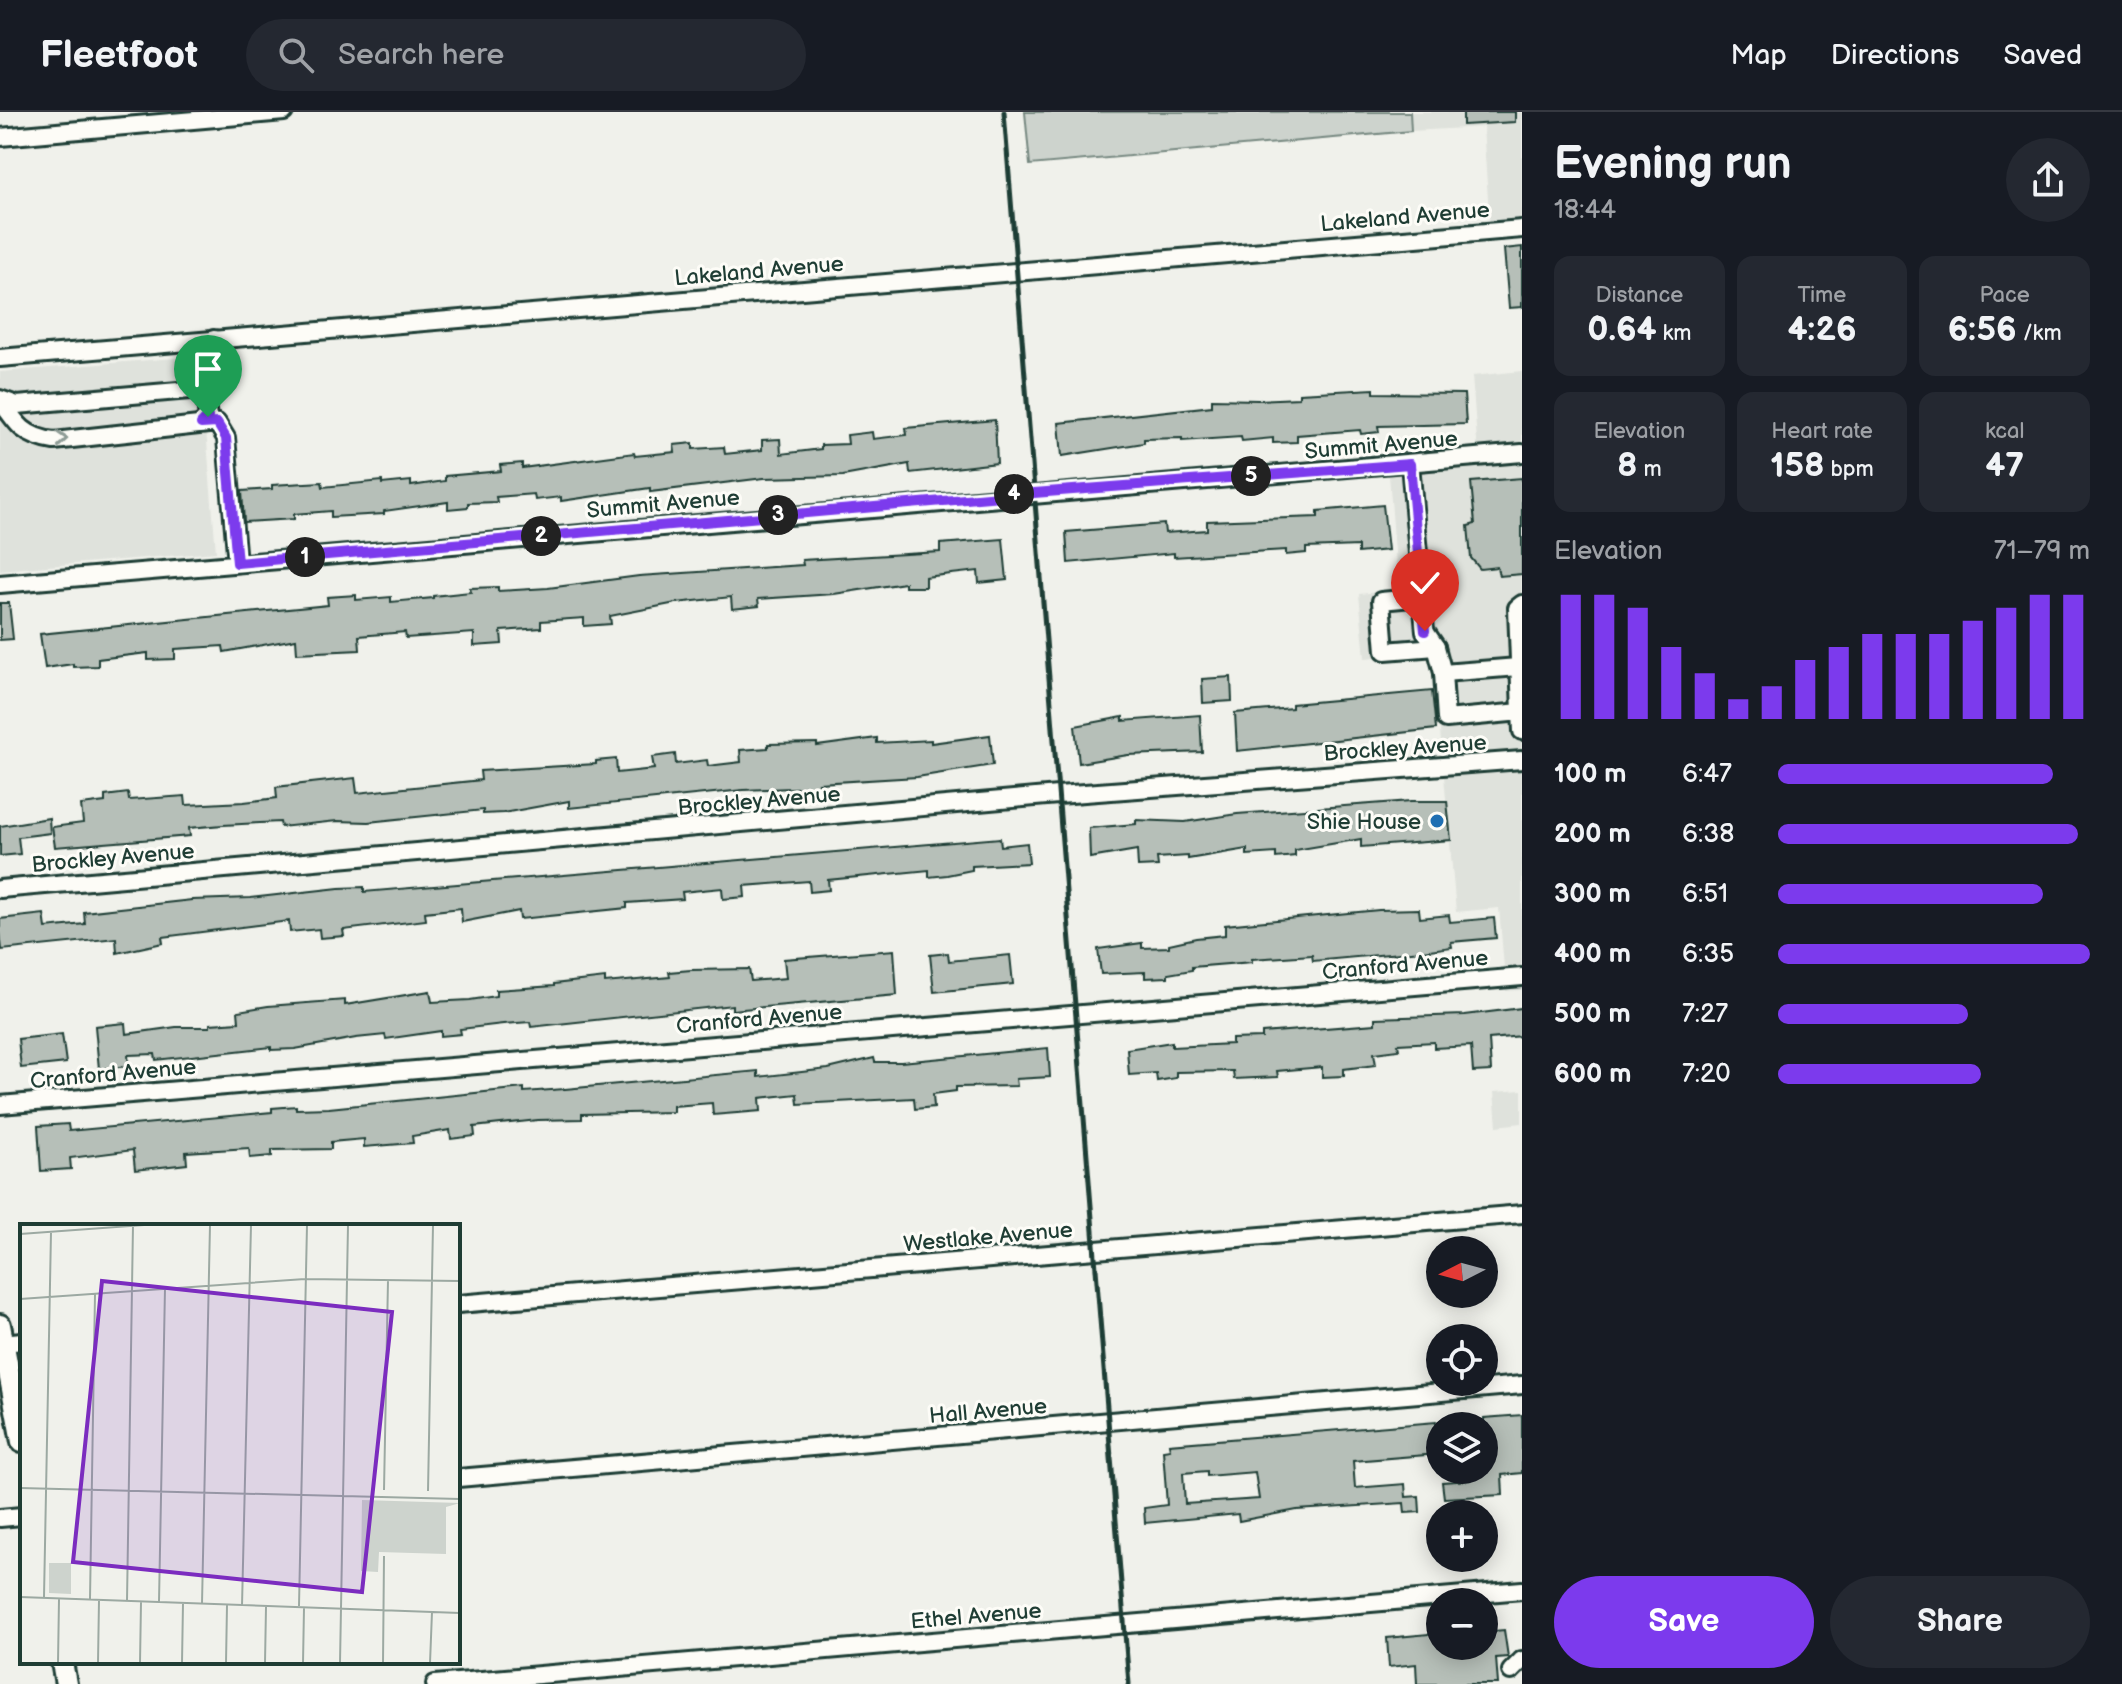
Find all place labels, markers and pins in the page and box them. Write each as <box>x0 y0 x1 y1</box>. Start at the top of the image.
pin <box>174 335 242 417</box>
pin: 5 <box>1231 456 1271 496</box>
pin: 4 <box>994 474 1034 514</box>
pin: 3 <box>758 495 798 535</box>
pin: 2 <box>521 516 561 556</box>
pin: 1 <box>285 537 325 577</box>
pin <box>1391 549 1459 631</box>
place label: Shie House <box>1307 809 1421 836</box>
marker: Shie House <box>1428 812 1446 830</box>

